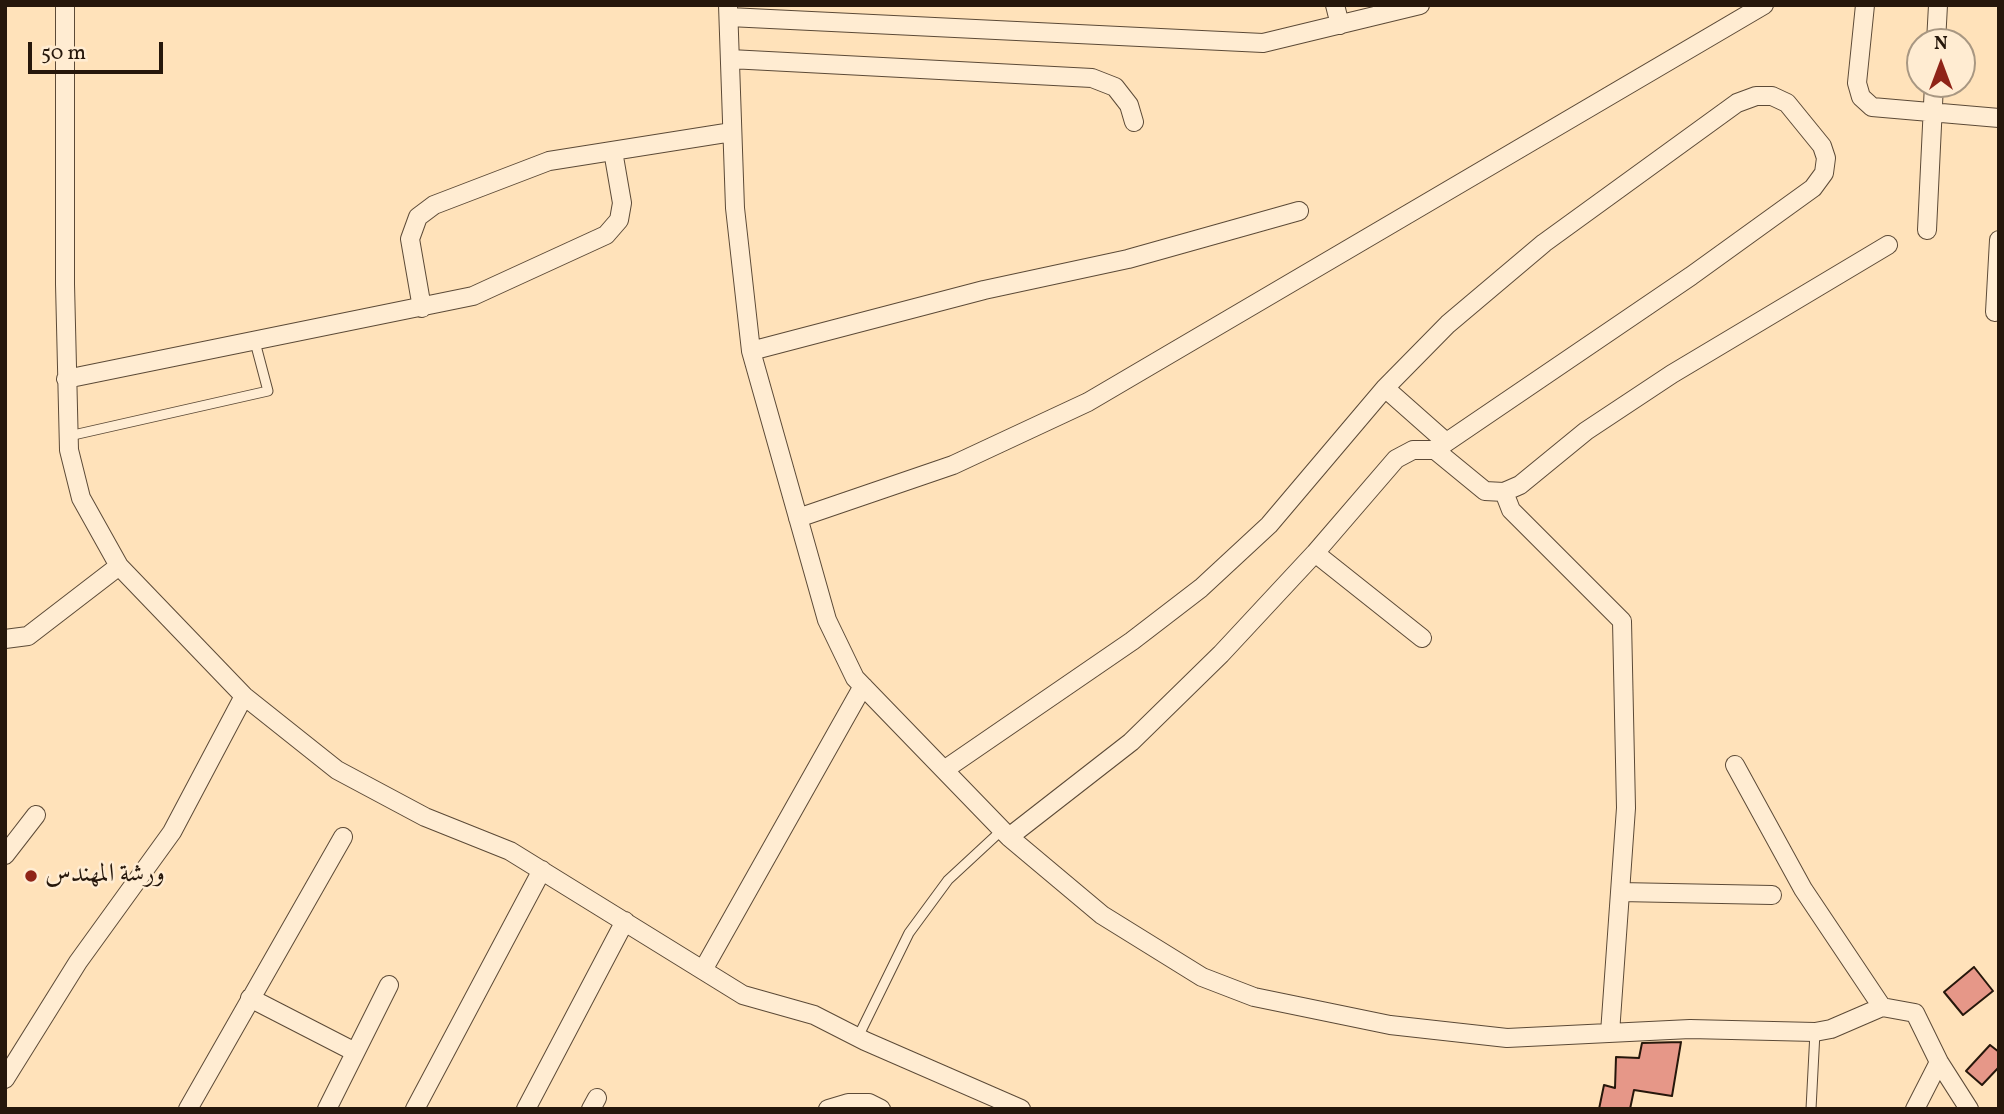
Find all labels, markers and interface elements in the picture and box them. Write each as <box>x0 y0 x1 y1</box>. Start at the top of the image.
scale bar <box>32 28 166 72</box>
north arrow <box>1906 28 1976 98</box>
text: N <box>1934 31 1948 57</box>
text: 50 m <box>41 39 86 68</box>
place label: ورشة المهندس <box>45 860 165 892</box>
marker: ورشة المهندس <box>23 868 39 884</box>

